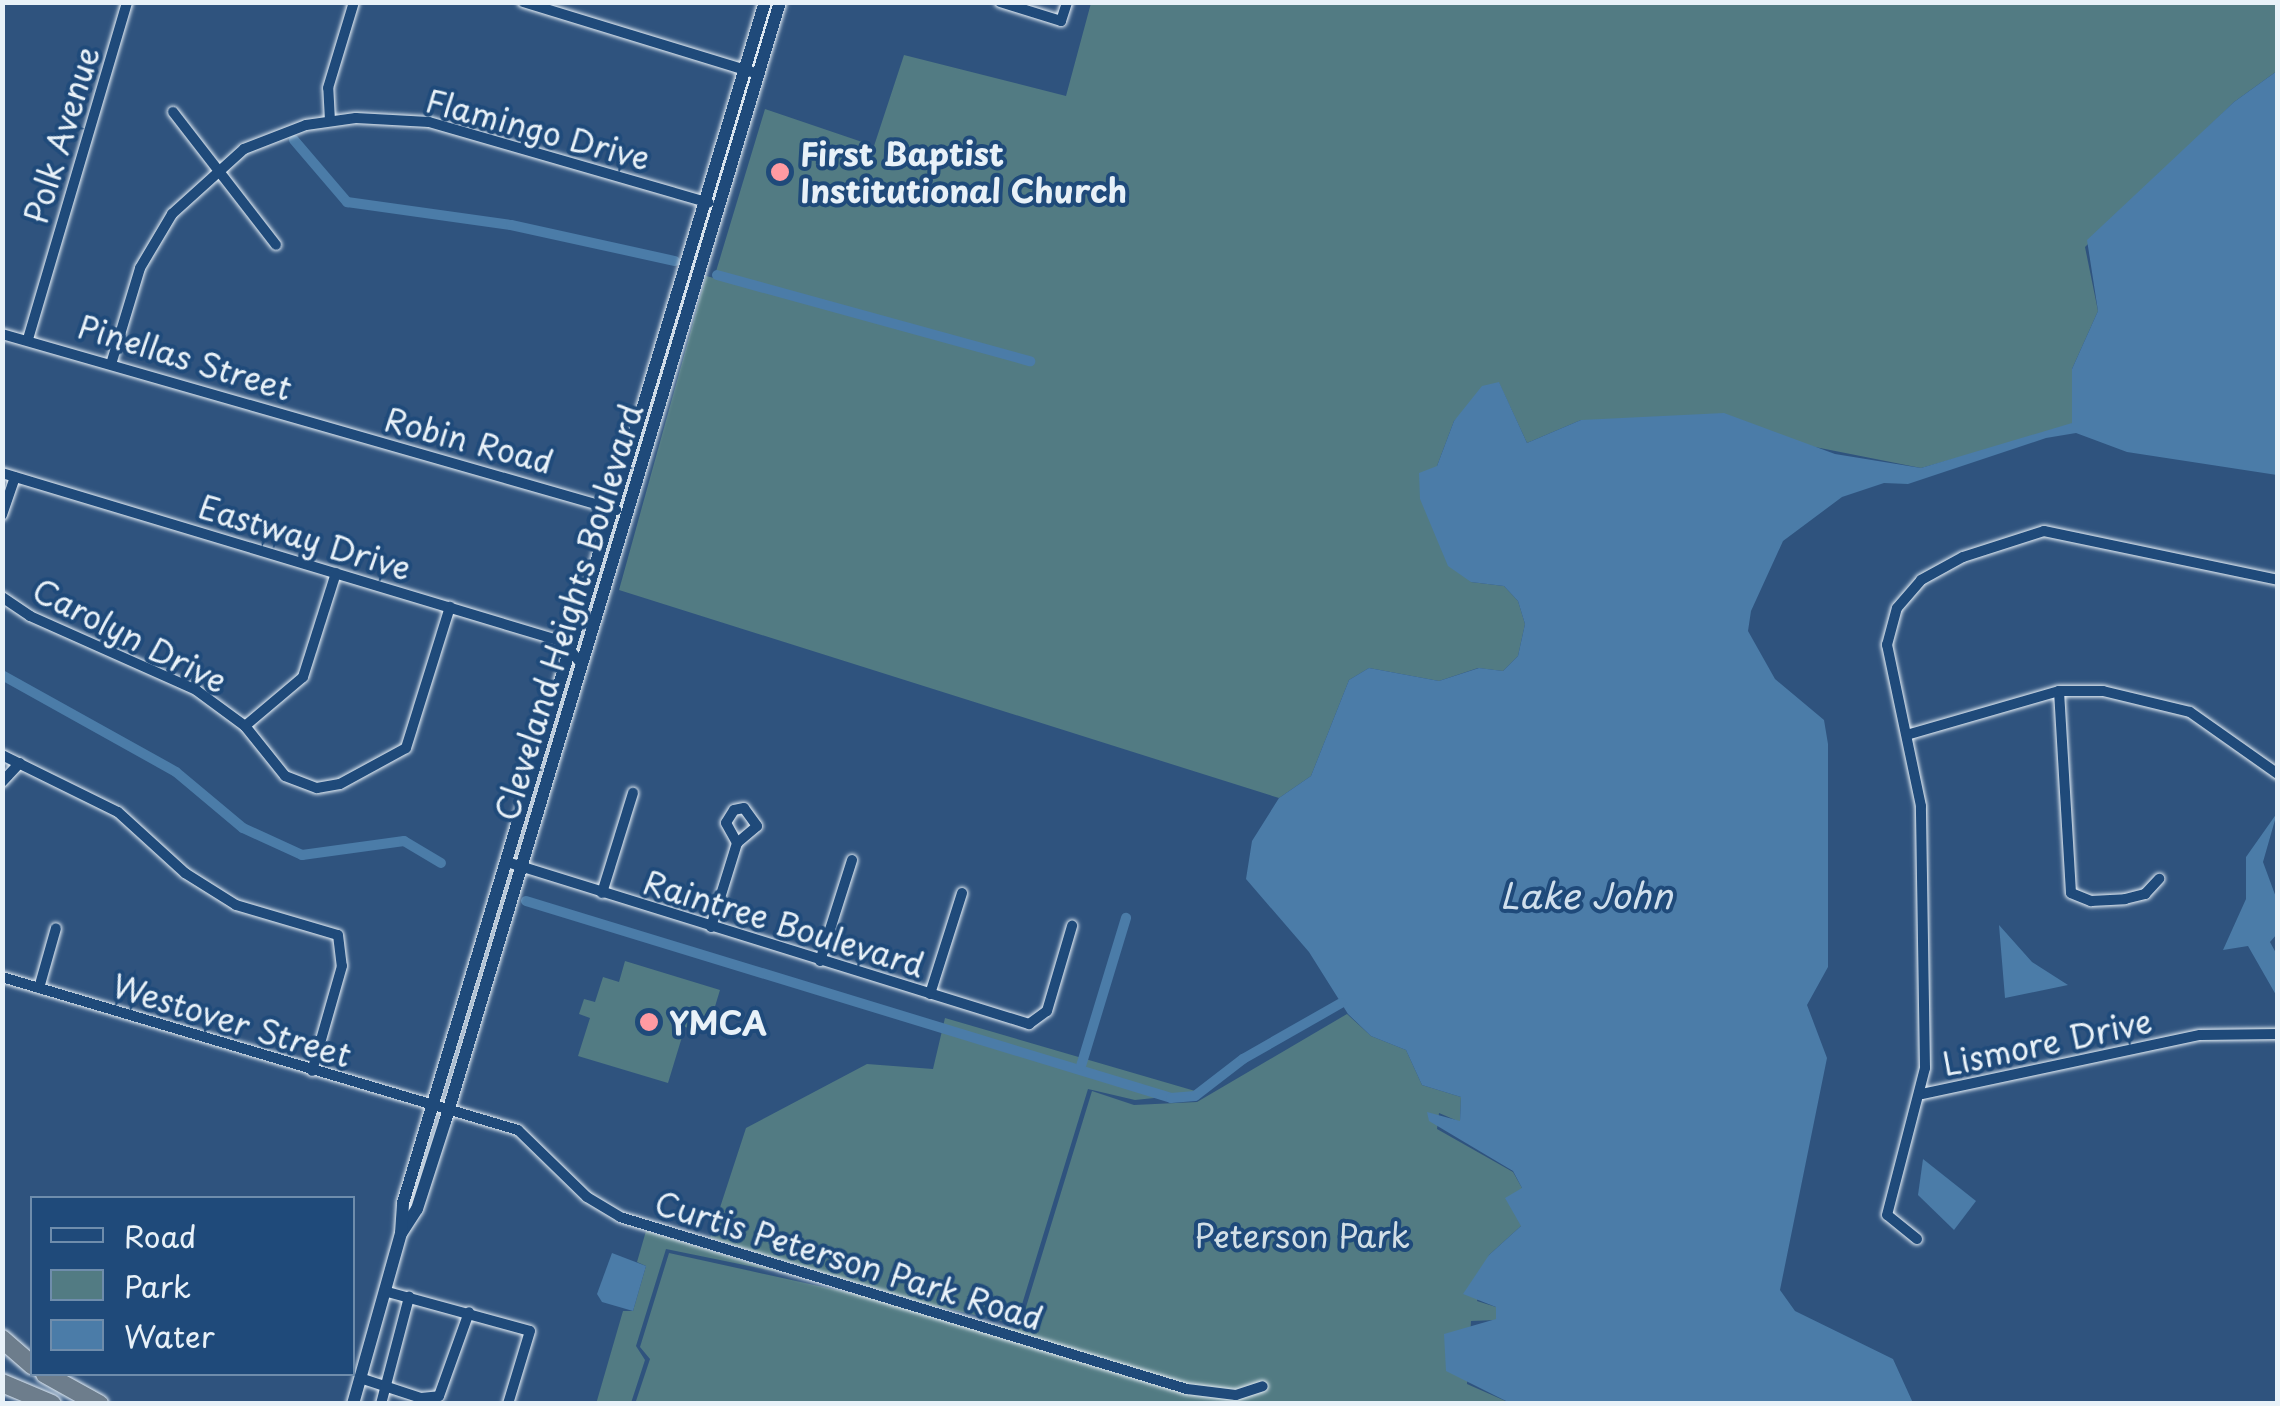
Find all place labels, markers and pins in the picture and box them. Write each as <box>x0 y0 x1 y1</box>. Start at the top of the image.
place label: First Baptist Institutional Church <box>800 135 1127 210</box>
marker: First Baptist Institutional Church <box>769 161 791 183</box>
place label: YMCA <box>669 1003 767 1041</box>
marker: YMCA <box>638 1011 660 1033</box>

